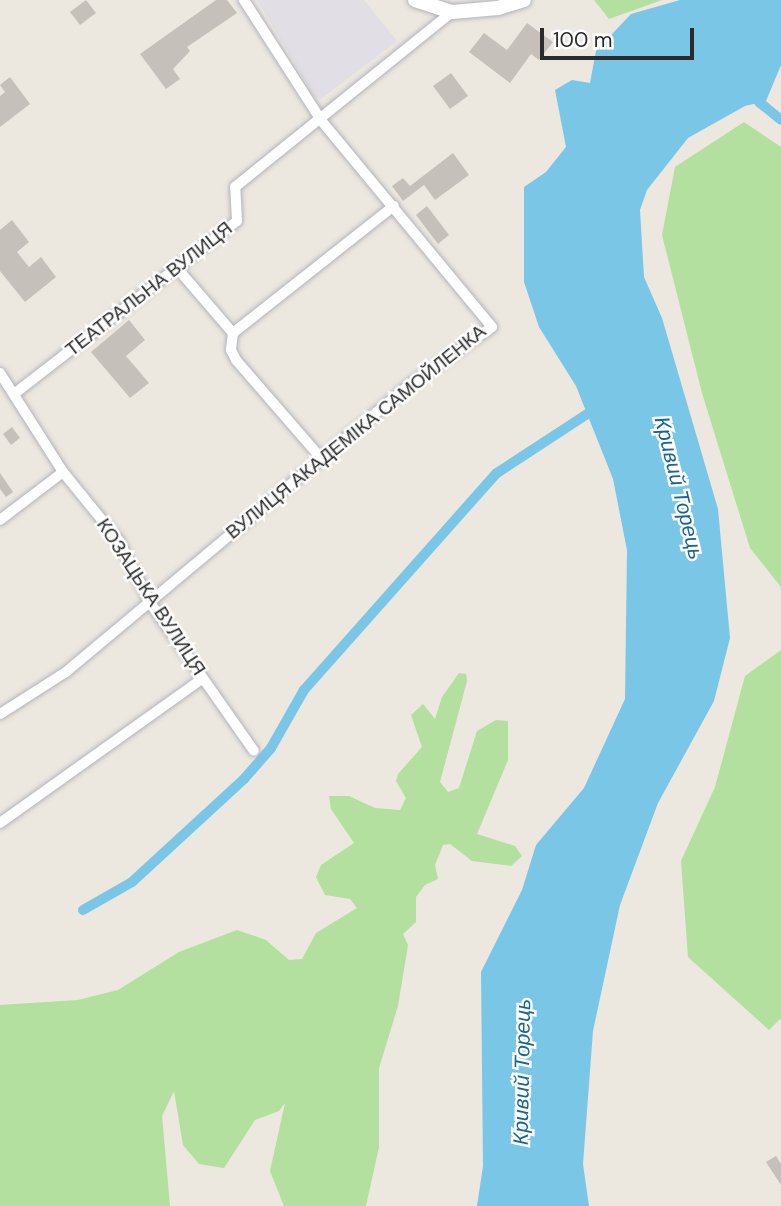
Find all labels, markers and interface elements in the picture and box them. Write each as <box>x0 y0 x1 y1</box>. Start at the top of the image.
scale bar <box>543 14 697 58</box>
text: 100 m <box>553 26 613 54</box>
street label: ТЕАТРАЛЬНА ВУЛИЦЯ <box>61 217 237 361</box>
street label: ВУЛИЦЯ АКАДЕМІКА САМОЙЛЕНКА <box>221 320 491 544</box>
water label: Кривий Торець <box>649 414 709 562</box>
street label: КОЗАЦЬКА ВУЛИЦЯ <box>92 514 210 680</box>
water label: Кривий Торець <box>508 999 536 1145</box>

